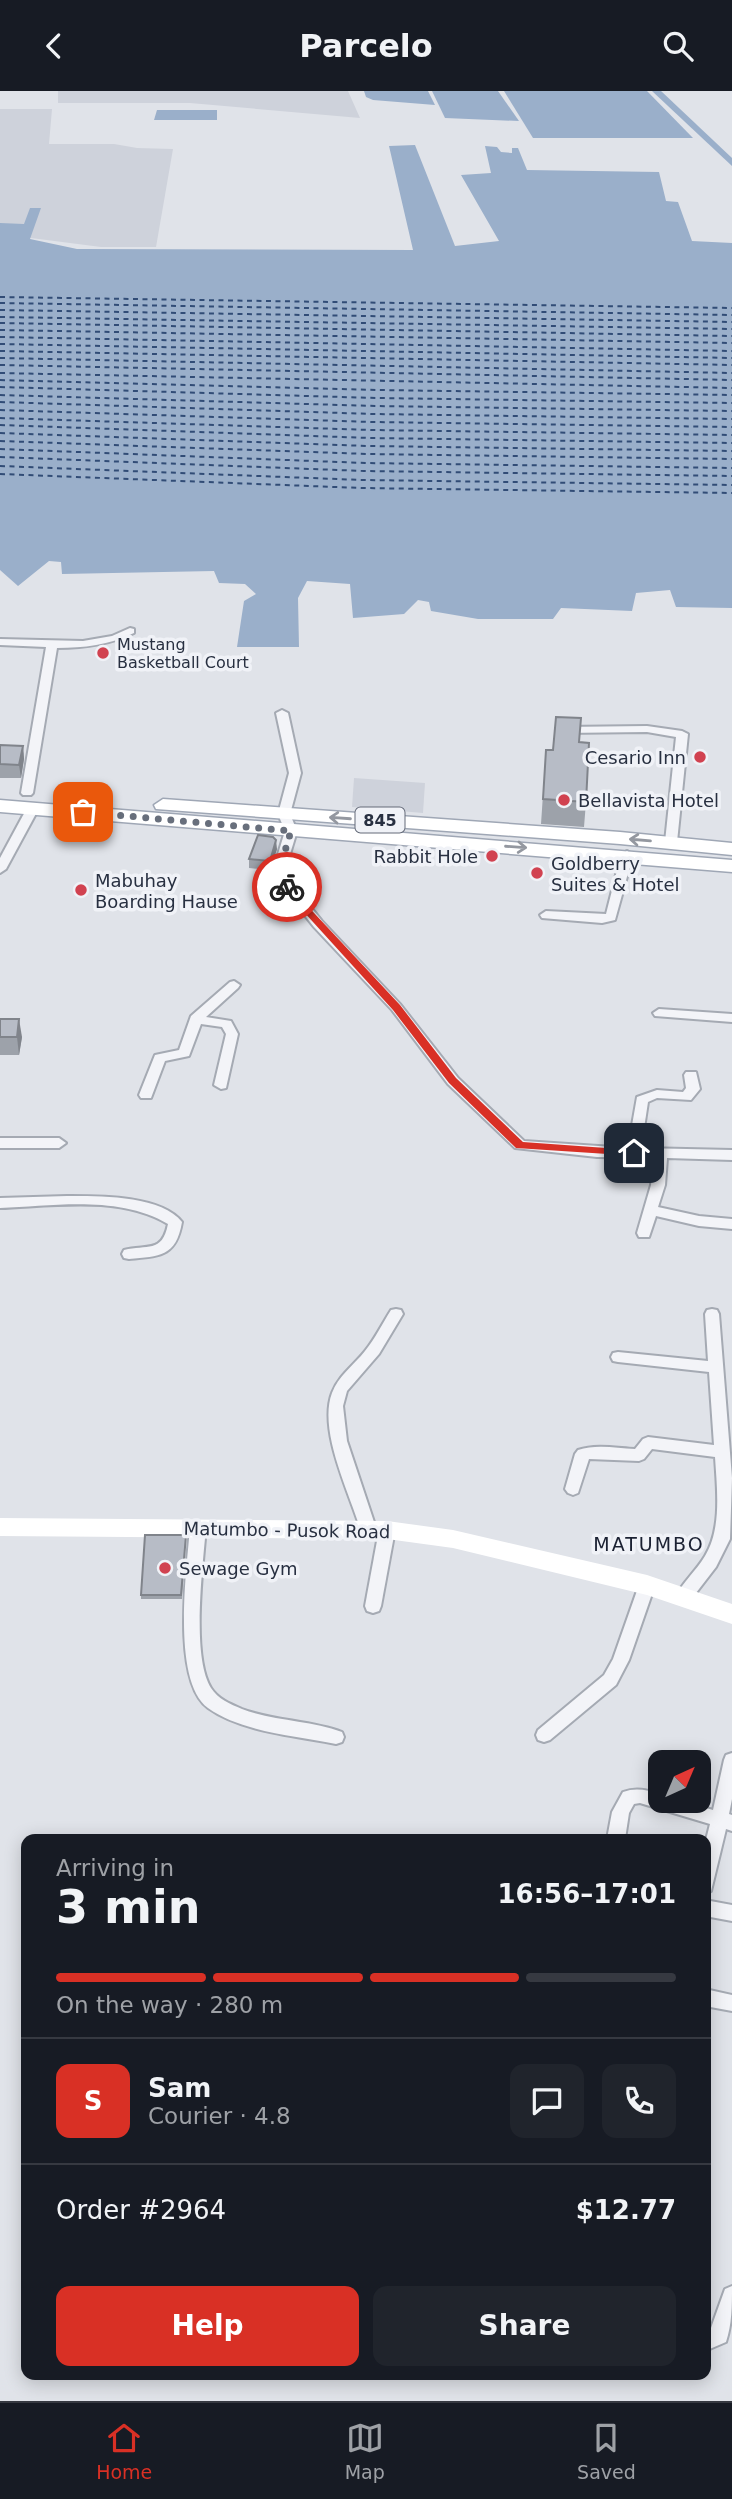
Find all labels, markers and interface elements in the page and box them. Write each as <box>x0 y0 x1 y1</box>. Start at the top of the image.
icon: back <box>35 27 73 65</box>
text: Parcelo <box>299 27 433 65</box>
icon: search <box>659 27 697 65</box>
place label: Mustang Basketball Court <box>117 635 249 672</box>
marker: Mustang Basketball Court <box>95 645 111 661</box>
place label: Cesario Inn <box>585 747 686 768</box>
marker: Cesario Inn <box>692 749 708 765</box>
pin <box>53 782 113 842</box>
place label: Bellavista Hotel <box>578 790 719 811</box>
marker: Bellavista Hotel <box>556 792 572 808</box>
icon: bag <box>64 793 102 831</box>
road number: 845 <box>356 807 404 833</box>
one-way arrow <box>329 811 351 824</box>
one-way arrow <box>629 833 652 846</box>
one-way arrow <box>505 841 527 854</box>
place label: Rabbit Hole <box>374 846 478 867</box>
marker: Rabbit Hole <box>484 848 500 864</box>
courier <box>252 852 322 922</box>
place label: Goldberry Suites & Hotel <box>551 853 680 895</box>
marker: Goldberry Suites & Hotel <box>529 865 545 881</box>
icon: bike <box>268 868 306 906</box>
place label: Mabuhay Boarding Hause <box>95 870 238 912</box>
marker: Mabuhay Boarding Hause <box>73 882 89 898</box>
pin <box>604 1123 664 1183</box>
icon: home <box>615 1134 653 1172</box>
street label: Matumbo - Pusok Road <box>184 1518 390 1542</box>
district label: MATUMBO <box>593 1533 705 1555</box>
place label: Sewage Gym <box>179 1558 298 1579</box>
marker: Sewage Gym <box>157 1560 173 1576</box>
north arrow <box>648 1750 710 1813</box>
map controls <box>648 1750 711 1813</box>
text: Arriving in <box>56 1855 174 1881</box>
text: 16:56–17:01 <box>497 1879 676 1909</box>
text: 3 min <box>56 1880 200 1934</box>
text: On the way · 280 m <box>56 1992 283 2018</box>
button: chat <box>510 2064 584 2138</box>
button: phone <box>602 2064 676 2138</box>
text: Sam <box>148 2073 211 2103</box>
text: S <box>84 2086 102 2116</box>
text: Courier · 4.8 <box>148 2103 291 2129</box>
text: Order #2964 <box>56 2195 226 2225</box>
text: $12.77 <box>576 2195 676 2225</box>
button: Help <box>56 2286 359 2366</box>
button: Share <box>373 2286 676 2366</box>
tab: Home <box>96 2419 152 2483</box>
tab: Map <box>345 2419 385 2483</box>
tab: Saved <box>577 2419 636 2483</box>

